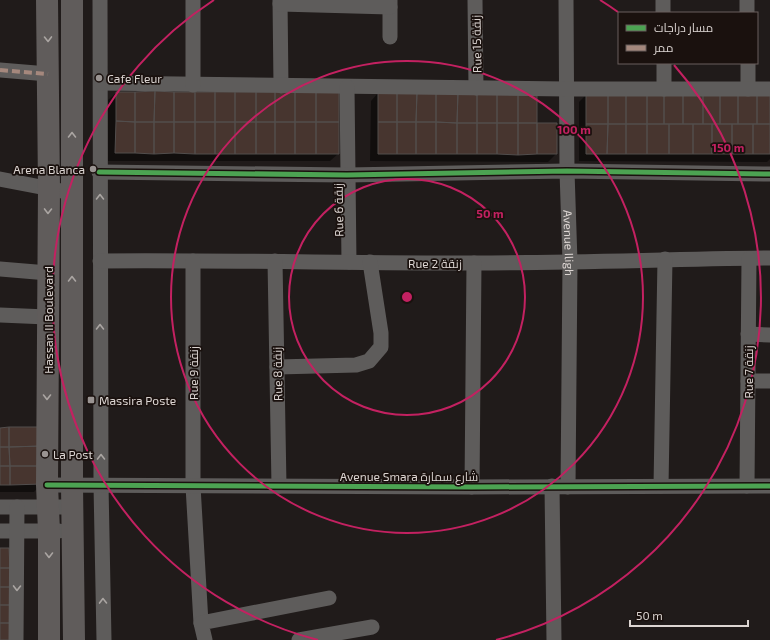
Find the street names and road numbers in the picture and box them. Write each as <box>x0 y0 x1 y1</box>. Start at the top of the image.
street label: Rue 15 زنقة <box>468 15 485 73</box>
street label: Rue 6 زنقة <box>331 183 346 237</box>
street label: Avenue Iligh <box>561 210 577 276</box>
street label: Rue 2 زنقة <box>408 256 462 271</box>
street label: Hassan II Boulevard <box>41 266 55 374</box>
street label: Rue 7 زنقة <box>741 345 756 399</box>
street label: Rue 9 زنقة <box>186 346 201 400</box>
street label: Rue 8 زنقة <box>270 347 285 401</box>
street label: Avenue Smara شارع سمارة <box>340 469 478 485</box>

